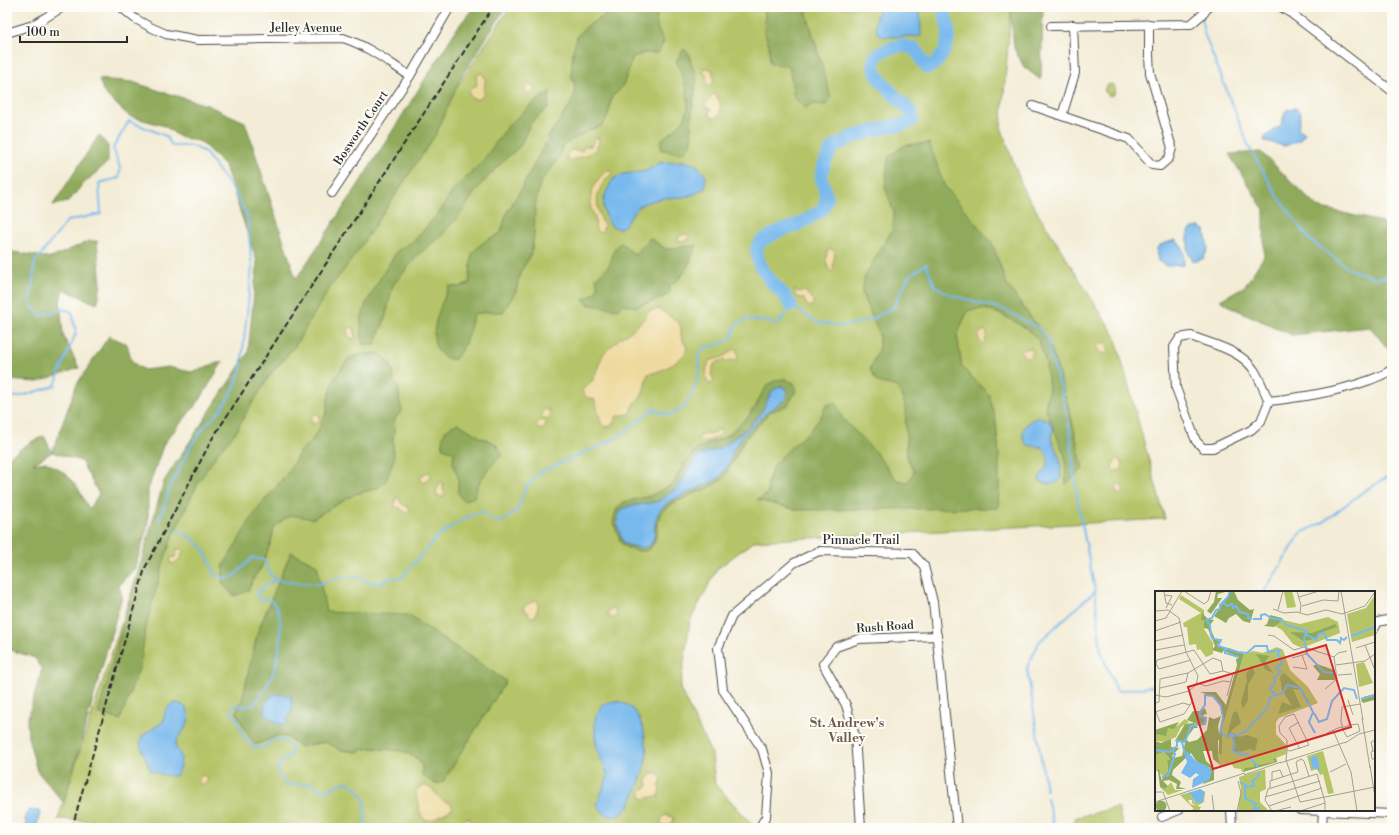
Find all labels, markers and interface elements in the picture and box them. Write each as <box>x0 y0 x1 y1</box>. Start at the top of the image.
scale bar <box>20 18 127 44</box>
street label: Jelley Avenue <box>269 21 342 36</box>
text: 100 m <box>26 25 60 40</box>
street label: Bosworth Court <box>330 87 392 169</box>
street label: Pinnacle Trail <box>822 533 900 548</box>
inset map <box>1155 591 1375 811</box>
street label: Rush Road <box>856 617 915 636</box>
district label: St. Andrew's Valley <box>810 715 885 746</box>

